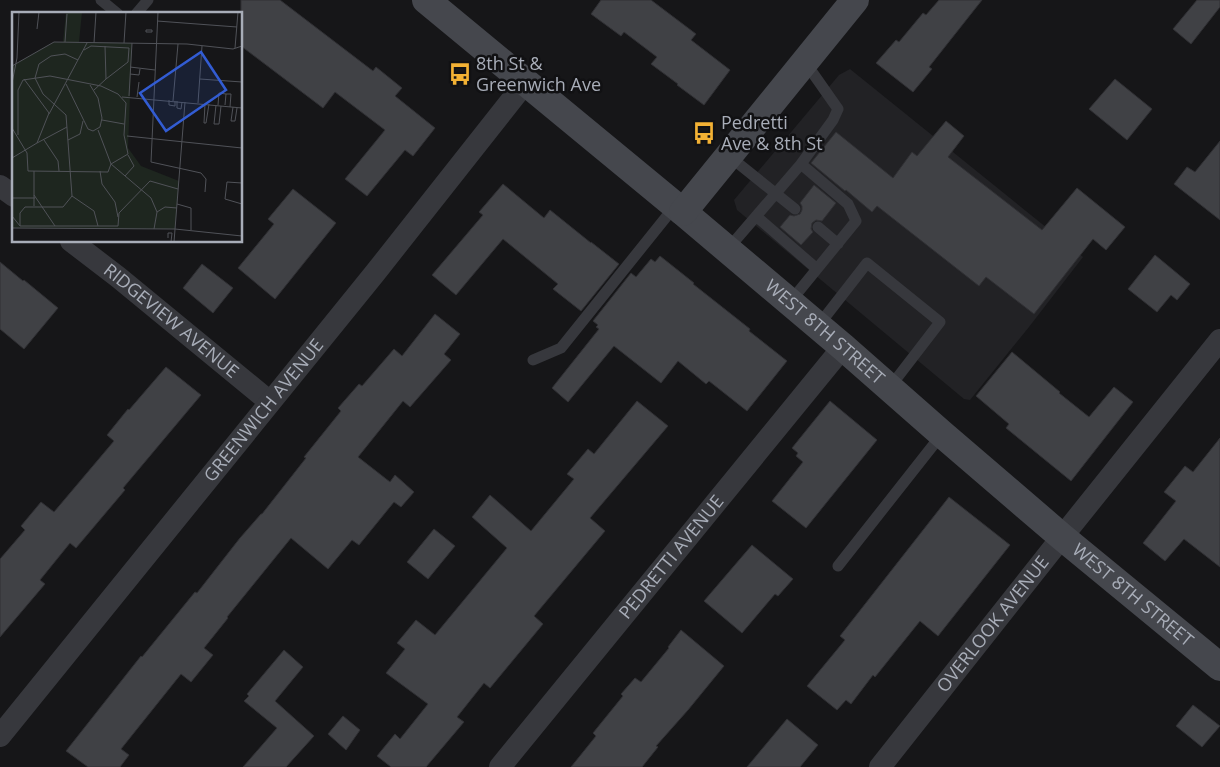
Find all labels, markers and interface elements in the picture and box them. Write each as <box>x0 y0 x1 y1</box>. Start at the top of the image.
inset map <box>12 12 242 242</box>
place label: 8th St & Greenwich Ave <box>476 51 601 96</box>
bus stop icon: 8th St & Greenwich Ave <box>447 61 473 87</box>
place label: Pedretti Ave & 8th St <box>721 110 823 155</box>
bus stop icon: Pedretti Ave & 8th St <box>691 120 717 146</box>
street label: RIDGEVIEW AVENUE <box>99 257 244 383</box>
street label: WEST 8TH STREET <box>761 273 890 389</box>
street label: GREENWICH AVENUE <box>198 333 328 486</box>
street label: PEDRETTI AVENUE <box>613 489 728 623</box>
street label: WEST 8TH STREET <box>1068 537 1199 651</box>
street label: OVERLOOK AVENUE <box>931 550 1054 697</box>

